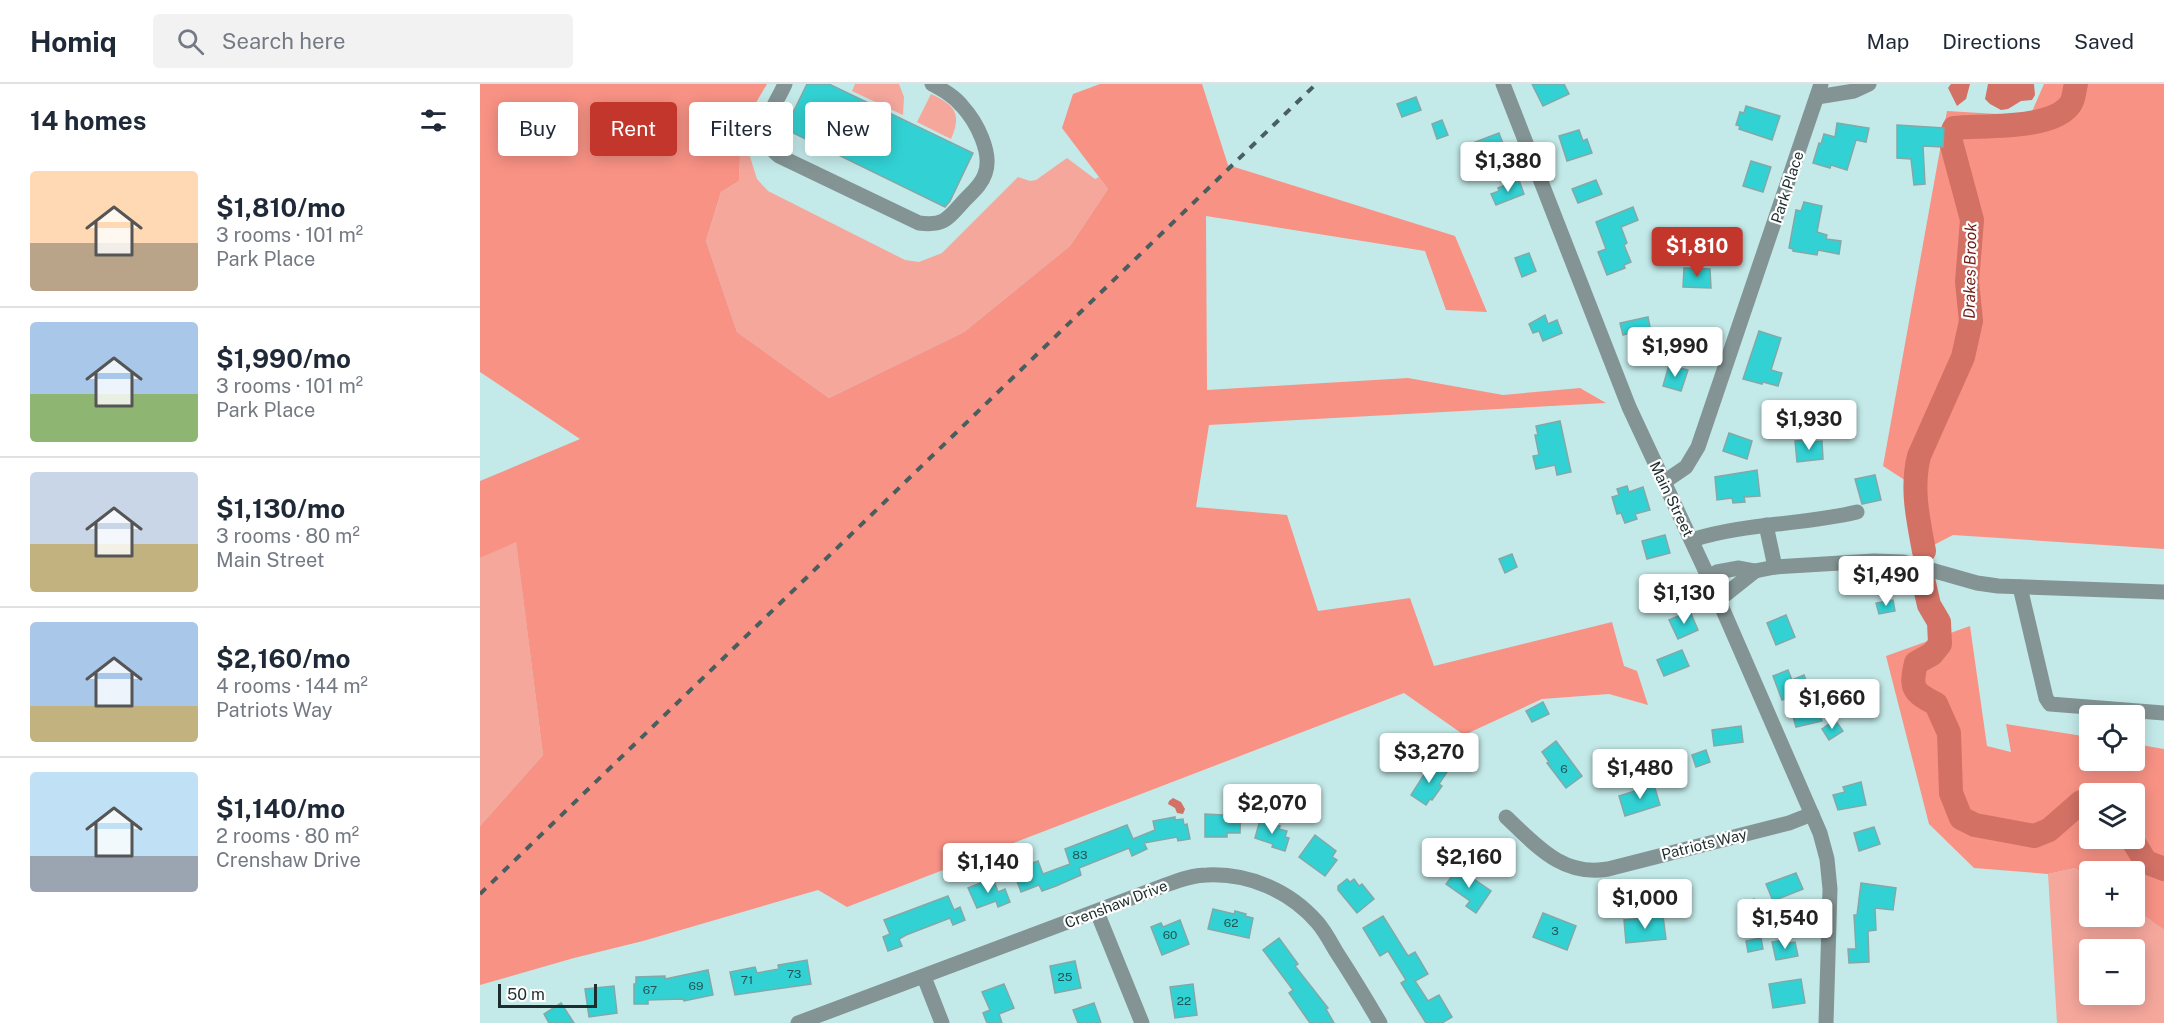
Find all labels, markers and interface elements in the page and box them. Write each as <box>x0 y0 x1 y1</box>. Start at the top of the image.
search box <box>153 14 573 68</box>
text: Homiq <box>30 25 117 58</box>
icon: search <box>174 25 207 58</box>
text: Search here <box>222 28 345 54</box>
text: Map <box>1867 29 1909 54</box>
text: Directions <box>1942 29 2041 54</box>
text: Saved <box>2074 29 2134 54</box>
chip: Buy <box>498 102 578 156</box>
chip: Rent <box>590 102 677 156</box>
chip: Filters <box>689 102 793 156</box>
chip: New <box>805 102 891 156</box>
icon: filters <box>417 104 450 137</box>
text: 14 homes <box>30 105 146 136</box>
pin: $1,380 <box>1459 142 1557 193</box>
text: $1,380 <box>1474 149 1542 173</box>
street label: Park Place <box>1767 149 1807 225</box>
text: $1,810/mo <box>216 192 346 223</box>
icon: home <box>78 195 150 267</box>
text: 3 rooms · 101 m² <box>216 223 363 247</box>
water label: Drakes Brook <box>1960 223 1980 319</box>
pin: $1,810 <box>1648 227 1746 278</box>
text: $1,810 <box>1666 234 1728 258</box>
text: Park Place <box>216 247 315 271</box>
pin: $1,990 <box>1626 327 1724 378</box>
text: $1,990 <box>1642 334 1708 358</box>
text: $1,990/mo <box>216 343 351 374</box>
icon: home <box>78 346 150 418</box>
text: 3 rooms · 101 m² <box>216 374 363 398</box>
text: Park Place <box>216 398 315 422</box>
pin: $1,930 <box>1760 400 1858 451</box>
text: $1,930 <box>1776 407 1842 431</box>
street label: Main Street <box>1647 459 1698 539</box>
text: $1,130/mo <box>216 493 345 524</box>
icon: home <box>78 496 150 568</box>
text: 3 rooms · 80 m² <box>216 524 360 548</box>
text: Main Street <box>216 548 325 572</box>
pin: $1,490 <box>1837 556 1935 607</box>
text: $1,490 <box>1853 563 1919 587</box>
pin: $1,130 <box>1635 574 1733 625</box>
text: $1,130 <box>1653 581 1715 605</box>
text: $2,160/mo <box>216 643 351 674</box>
icon: home <box>78 646 150 718</box>
text: 4 rooms · 144 m² <box>216 674 368 698</box>
pin: $1,660 <box>1783 679 1881 730</box>
text: $1,660 <box>1799 686 1865 710</box>
text: Patriots Way <box>216 698 332 722</box>
map controls <box>2079 705 2145 1005</box>
button: locate <box>2079 705 2145 771</box>
pin: $3,270 <box>1380 733 1478 784</box>
text: $3,270 <box>1394 740 1464 764</box>
pin: $1,480 <box>1591 749 1689 800</box>
text: $1,480 <box>1606 756 1674 780</box>
house number: 6 <box>1560 762 1568 776</box>
button: layers <box>2079 783 2145 849</box>
pin: $2,070 <box>1223 784 1321 835</box>
text: $2,070 <box>1237 791 1307 815</box>
text: $1,140/mo <box>216 793 345 824</box>
icon: home <box>78 796 150 868</box>
text: 2 rooms · 80 m² <box>216 824 359 848</box>
street label: Patriots Way <box>1660 825 1748 863</box>
pin: $2,160 <box>1420 838 1518 889</box>
pin: $1,140 <box>939 843 1037 894</box>
text: $2,160 <box>1436 845 1502 869</box>
text: Crenshaw Drive <box>216 848 361 872</box>
house number: 83 <box>1072 848 1088 862</box>
text: $1,140 <box>957 850 1019 874</box>
button: + <box>2079 861 2145 927</box>
street label: Crenshaw Drive <box>1062 877 1170 931</box>
pin: $1,000 <box>1596 879 1694 930</box>
text: $1,000 <box>1612 886 1678 910</box>
pin: $1,540 <box>1736 899 1834 950</box>
text: $1,540 <box>1751 906 1819 930</box>
house number: 62 <box>1224 916 1238 930</box>
house number: 3 <box>1551 924 1559 938</box>
house number: 60 <box>1163 928 1177 942</box>
button: − <box>2079 939 2145 1005</box>
house number: 73 <box>787 967 801 981</box>
house number: 25 <box>1058 970 1073 984</box>
house number: 71 <box>741 973 753 987</box>
house number: 69 <box>689 979 703 993</box>
scale bar <box>498 981 597 1008</box>
house number: 67 <box>643 983 657 997</box>
text: 50 m <box>507 985 545 1004</box>
house number: 22 <box>1177 994 1191 1008</box>

